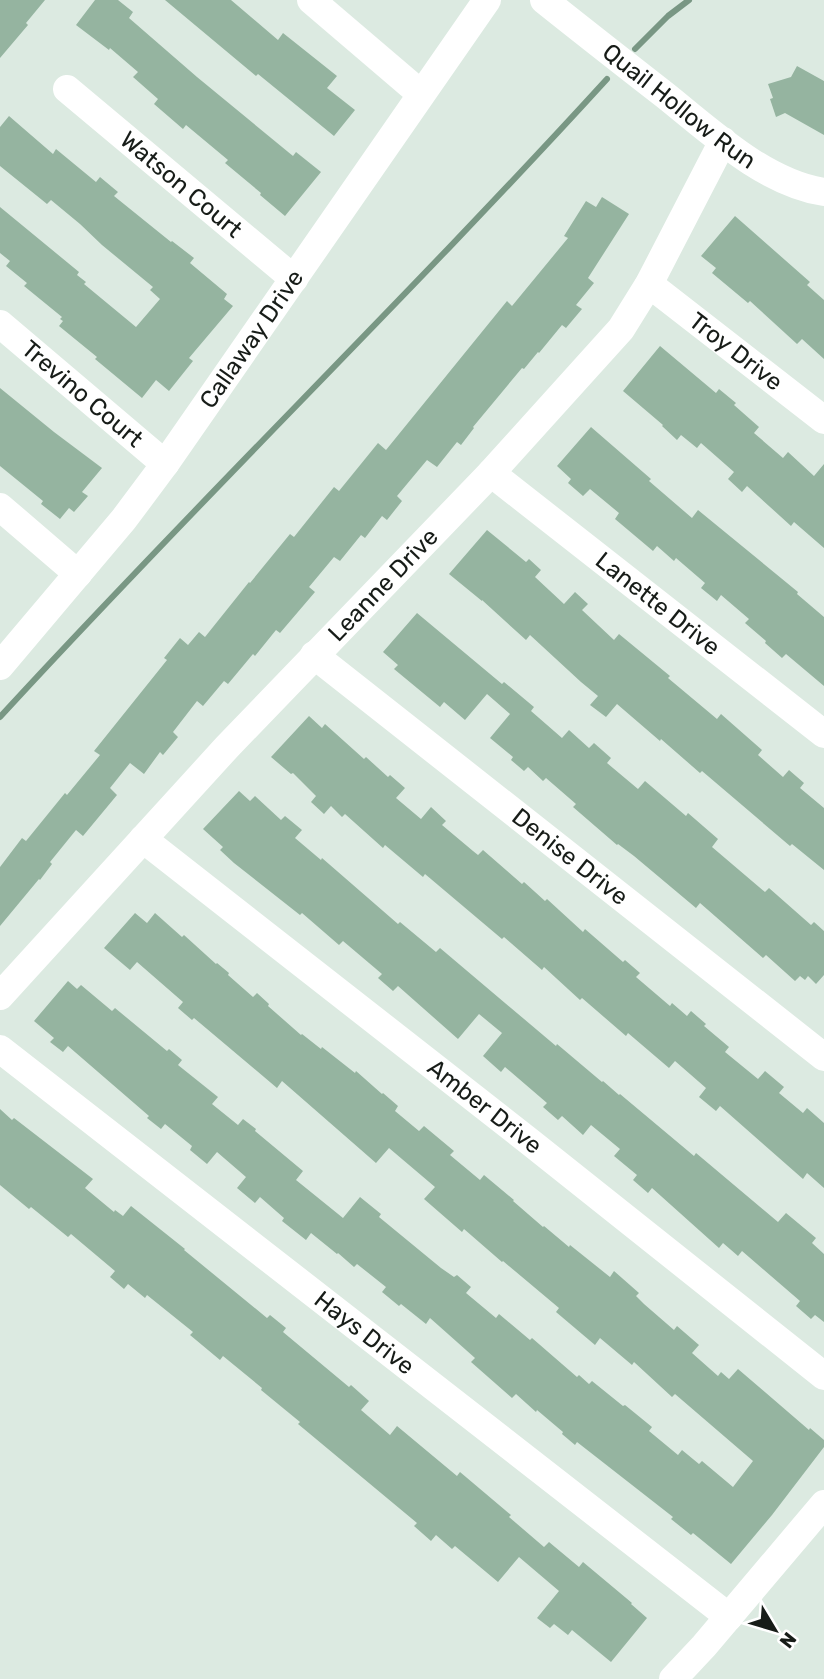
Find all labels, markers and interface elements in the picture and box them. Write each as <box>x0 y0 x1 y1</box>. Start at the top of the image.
street label: Quail Hollow Run <box>597 38 761 175</box>
street label: Watson Court <box>115 126 248 244</box>
street label: Callaway Drive <box>194 264 309 414</box>
street label: Troy Drive <box>684 307 788 396</box>
street label: Trevino Court <box>16 335 149 453</box>
street label: Leanne Drive <box>322 523 444 647</box>
street label: Lanette Drive <box>590 546 726 661</box>
street label: Denise Drive <box>506 803 634 911</box>
street label: Amber Drive <box>422 1053 547 1160</box>
street label: Hays Drive <box>309 1285 420 1381</box>
north arrow <box>740 1595 810 1665</box>
text: N <box>775 1628 801 1653</box>

